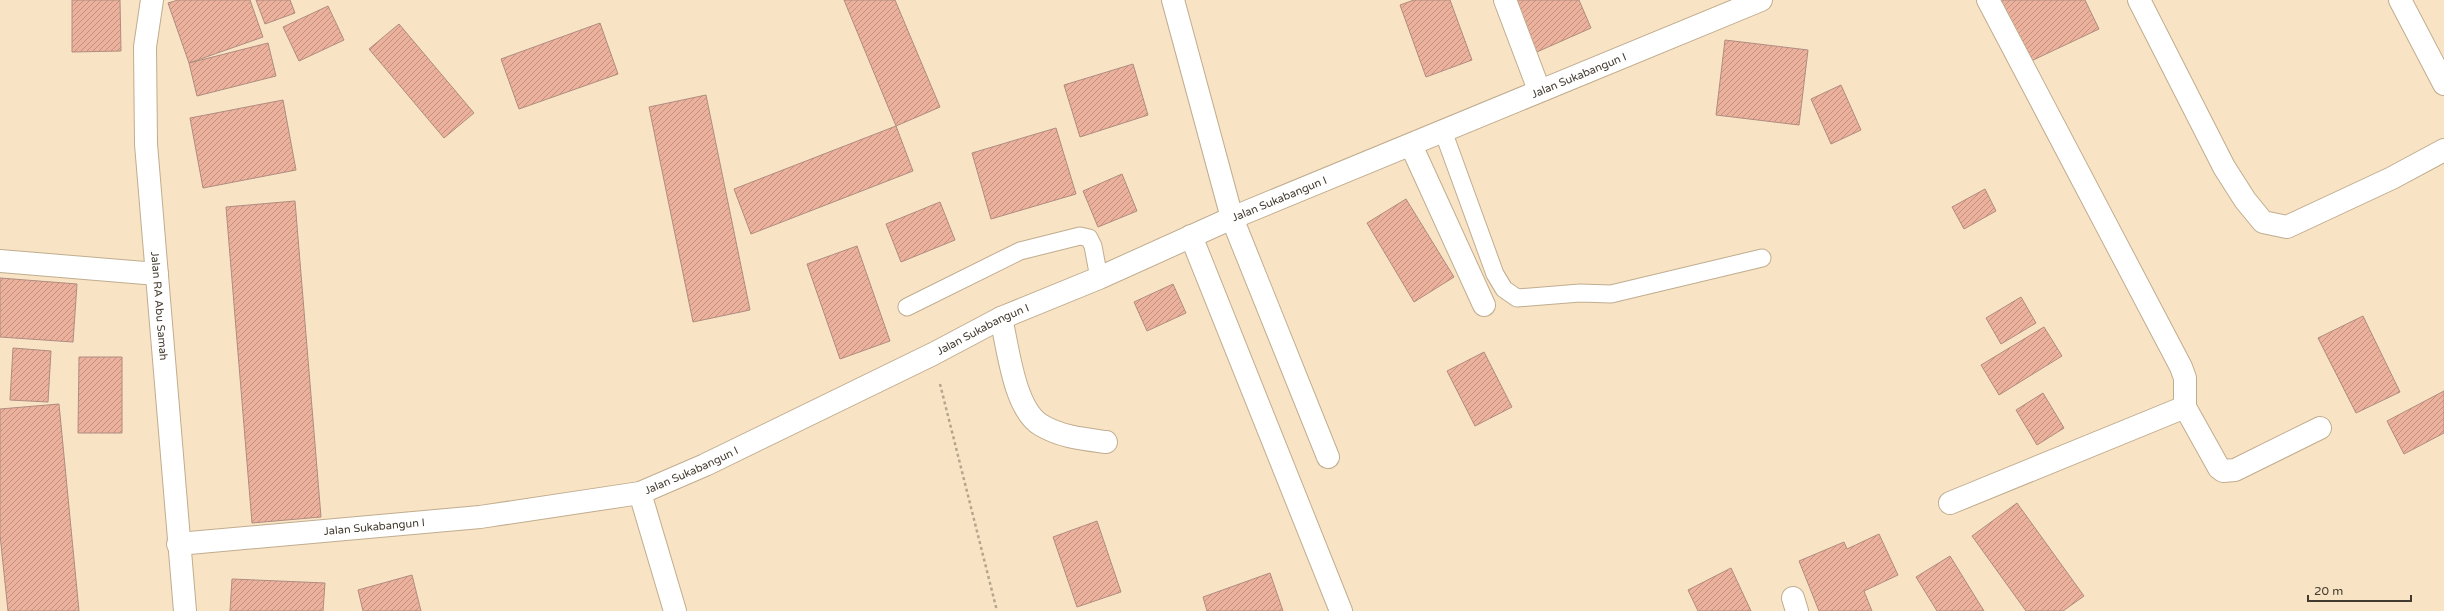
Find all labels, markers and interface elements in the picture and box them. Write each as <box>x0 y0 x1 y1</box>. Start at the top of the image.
street label: Jalan Sukabangun I <box>1529 50 1628 101</box>
street label: Jalan Sukabangun I <box>1230 174 1329 224</box>
street label: Jalan RA Abu Samah <box>148 251 170 361</box>
street label: Jalan Sukabangun I <box>935 301 1031 358</box>
street label: Jalan Sukabangun I <box>642 444 740 497</box>
street label: Jalan Sukabangun I <box>323 516 425 538</box>
scale bar <box>2308 577 2411 603</box>
text: 20 m <box>2314 584 2343 598</box>

